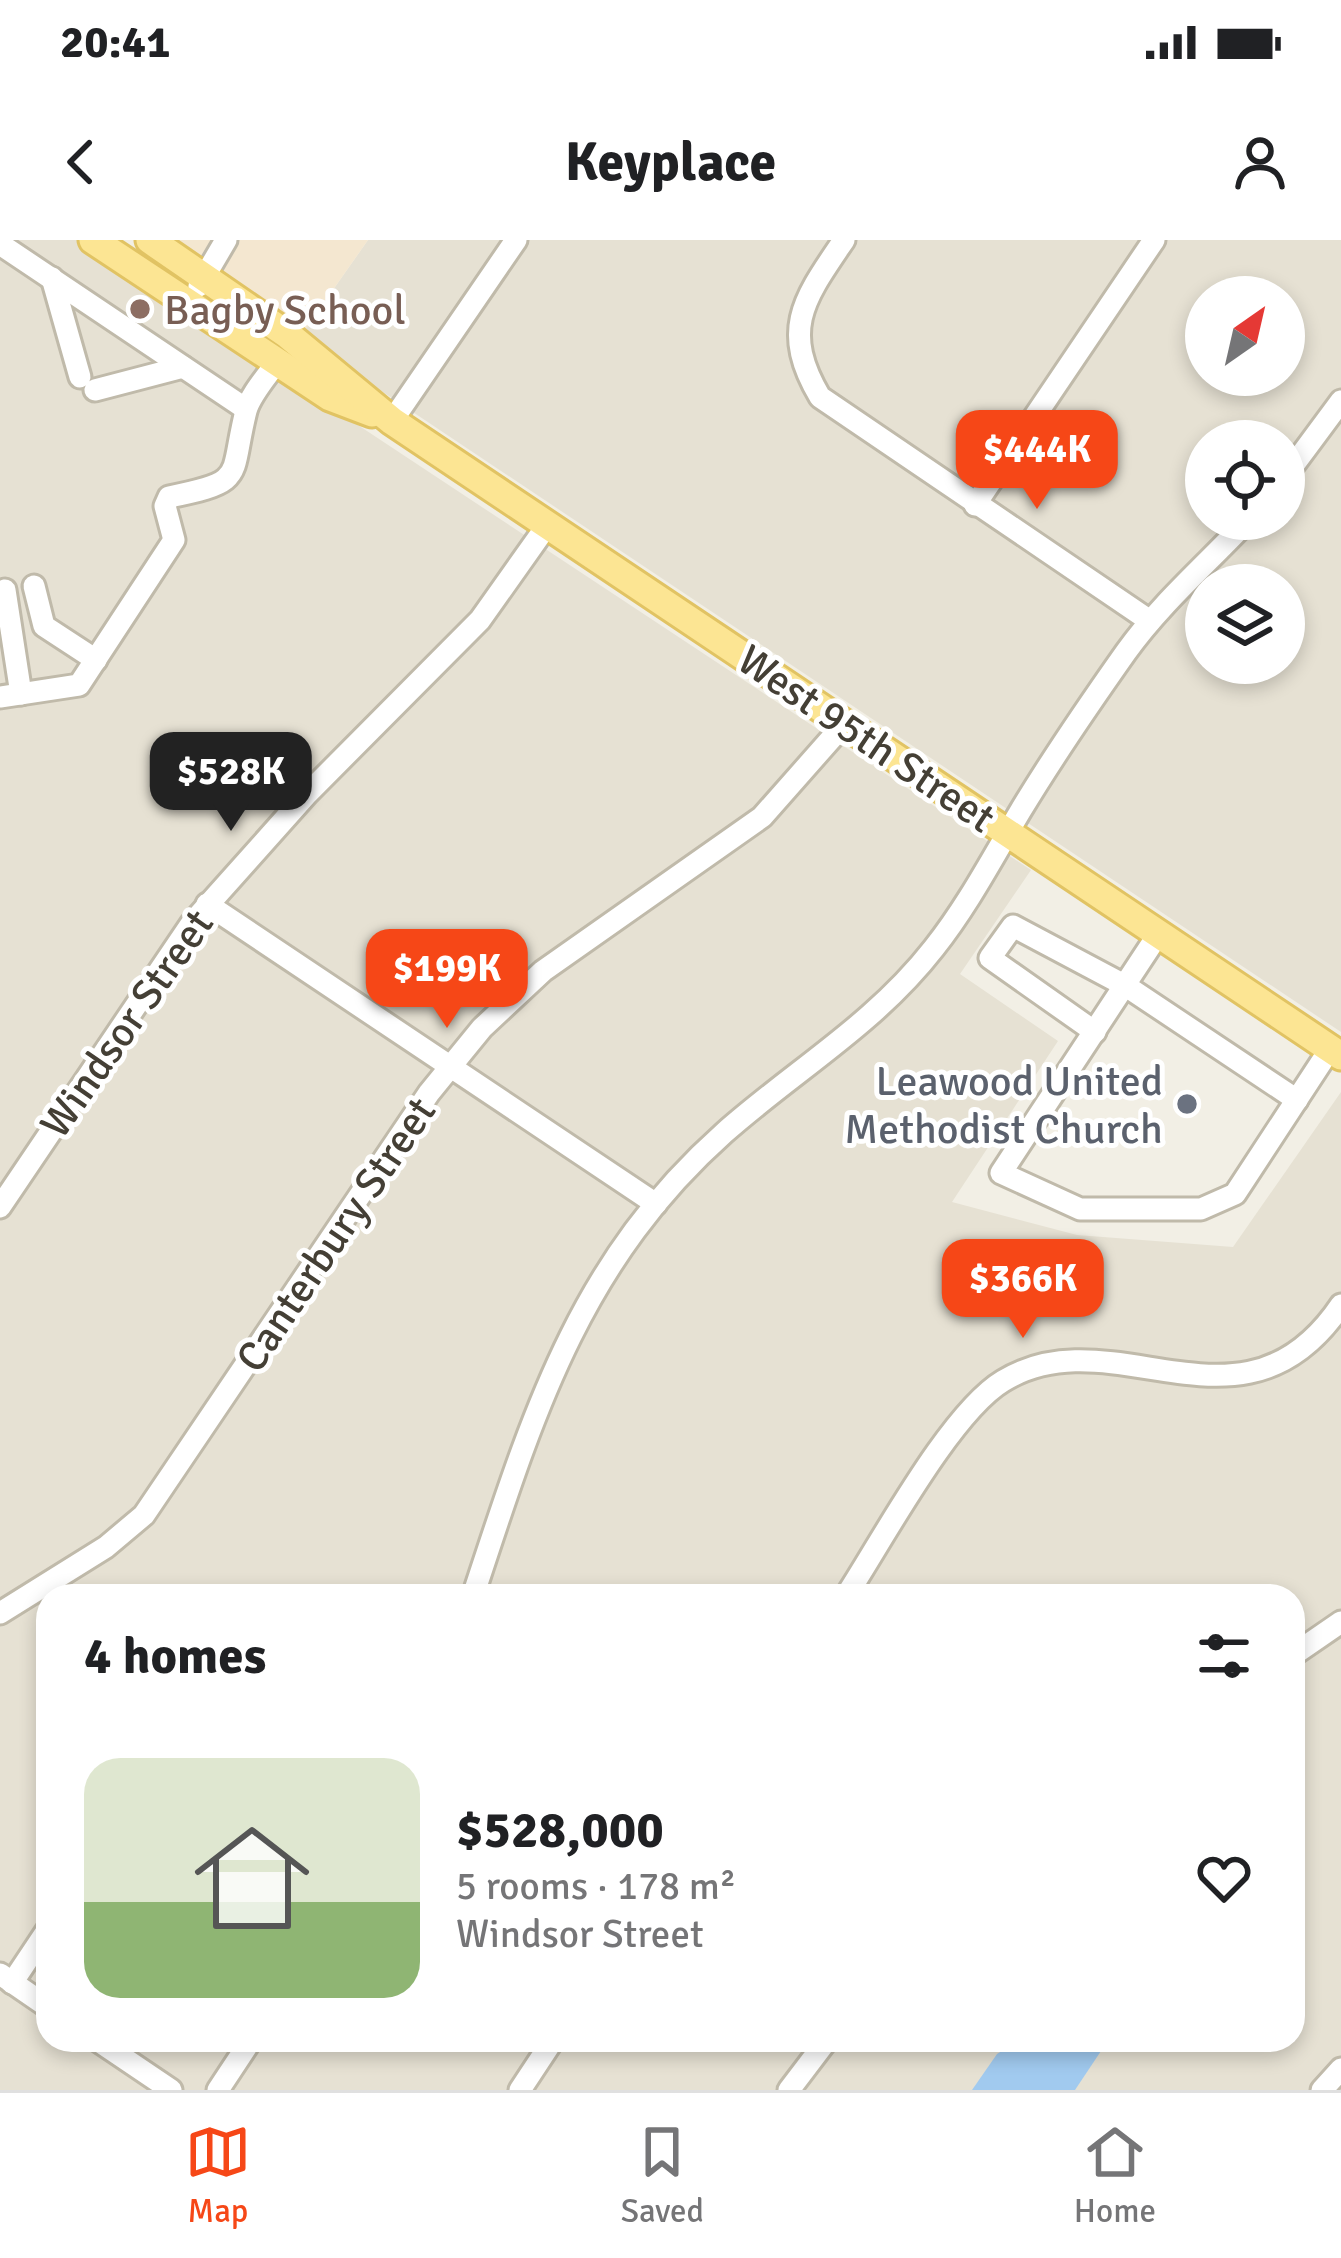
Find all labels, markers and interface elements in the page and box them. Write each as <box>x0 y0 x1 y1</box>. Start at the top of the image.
text: 20:41 <box>60 15 170 70</box>
icon: back <box>48 129 114 195</box>
text: Keyplace <box>565 129 776 196</box>
icon: person <box>1227 129 1293 195</box>
north arrow <box>1185 276 1305 396</box>
map controls <box>1185 276 1305 684</box>
place label: Bagby School <box>164 285 406 336</box>
marker: Bagby School <box>127 296 153 322</box>
pin: $444K <box>953 410 1121 512</box>
button: locate <box>1185 420 1305 540</box>
text: $444K <box>983 425 1091 473</box>
button: layers <box>1185 564 1305 684</box>
street label: West 95th Street <box>728 635 1004 844</box>
pin: $528K <box>147 732 315 834</box>
text: $528K <box>177 747 285 795</box>
street label: Windsor Street <box>30 900 225 1148</box>
pin: $199K <box>363 929 531 1031</box>
text: $199K <box>393 944 501 992</box>
place label: Leawood United Methodist Church <box>844 1056 1163 1155</box>
street label: Canterbury Street <box>226 1088 447 1382</box>
marker: Leawood United Methodist Church <box>1174 1091 1200 1117</box>
pin: $366K <box>939 1239 1107 1341</box>
text: $366K <box>969 1254 1077 1302</box>
icon: filters <box>1191 1623 1257 1689</box>
text: 4 homes <box>84 1625 266 1688</box>
text: $528,000 <box>456 1799 664 1862</box>
icon: home <box>180 1806 324 1950</box>
icon: heart <box>1191 1845 1257 1911</box>
text: 5 rooms · 178 m² <box>456 1862 736 1910</box>
text: Windsor Street <box>456 1910 704 1958</box>
tab: Map <box>185 2119 251 2232</box>
tab: Saved <box>621 2119 704 2232</box>
tab: Home <box>1074 2119 1156 2232</box>

